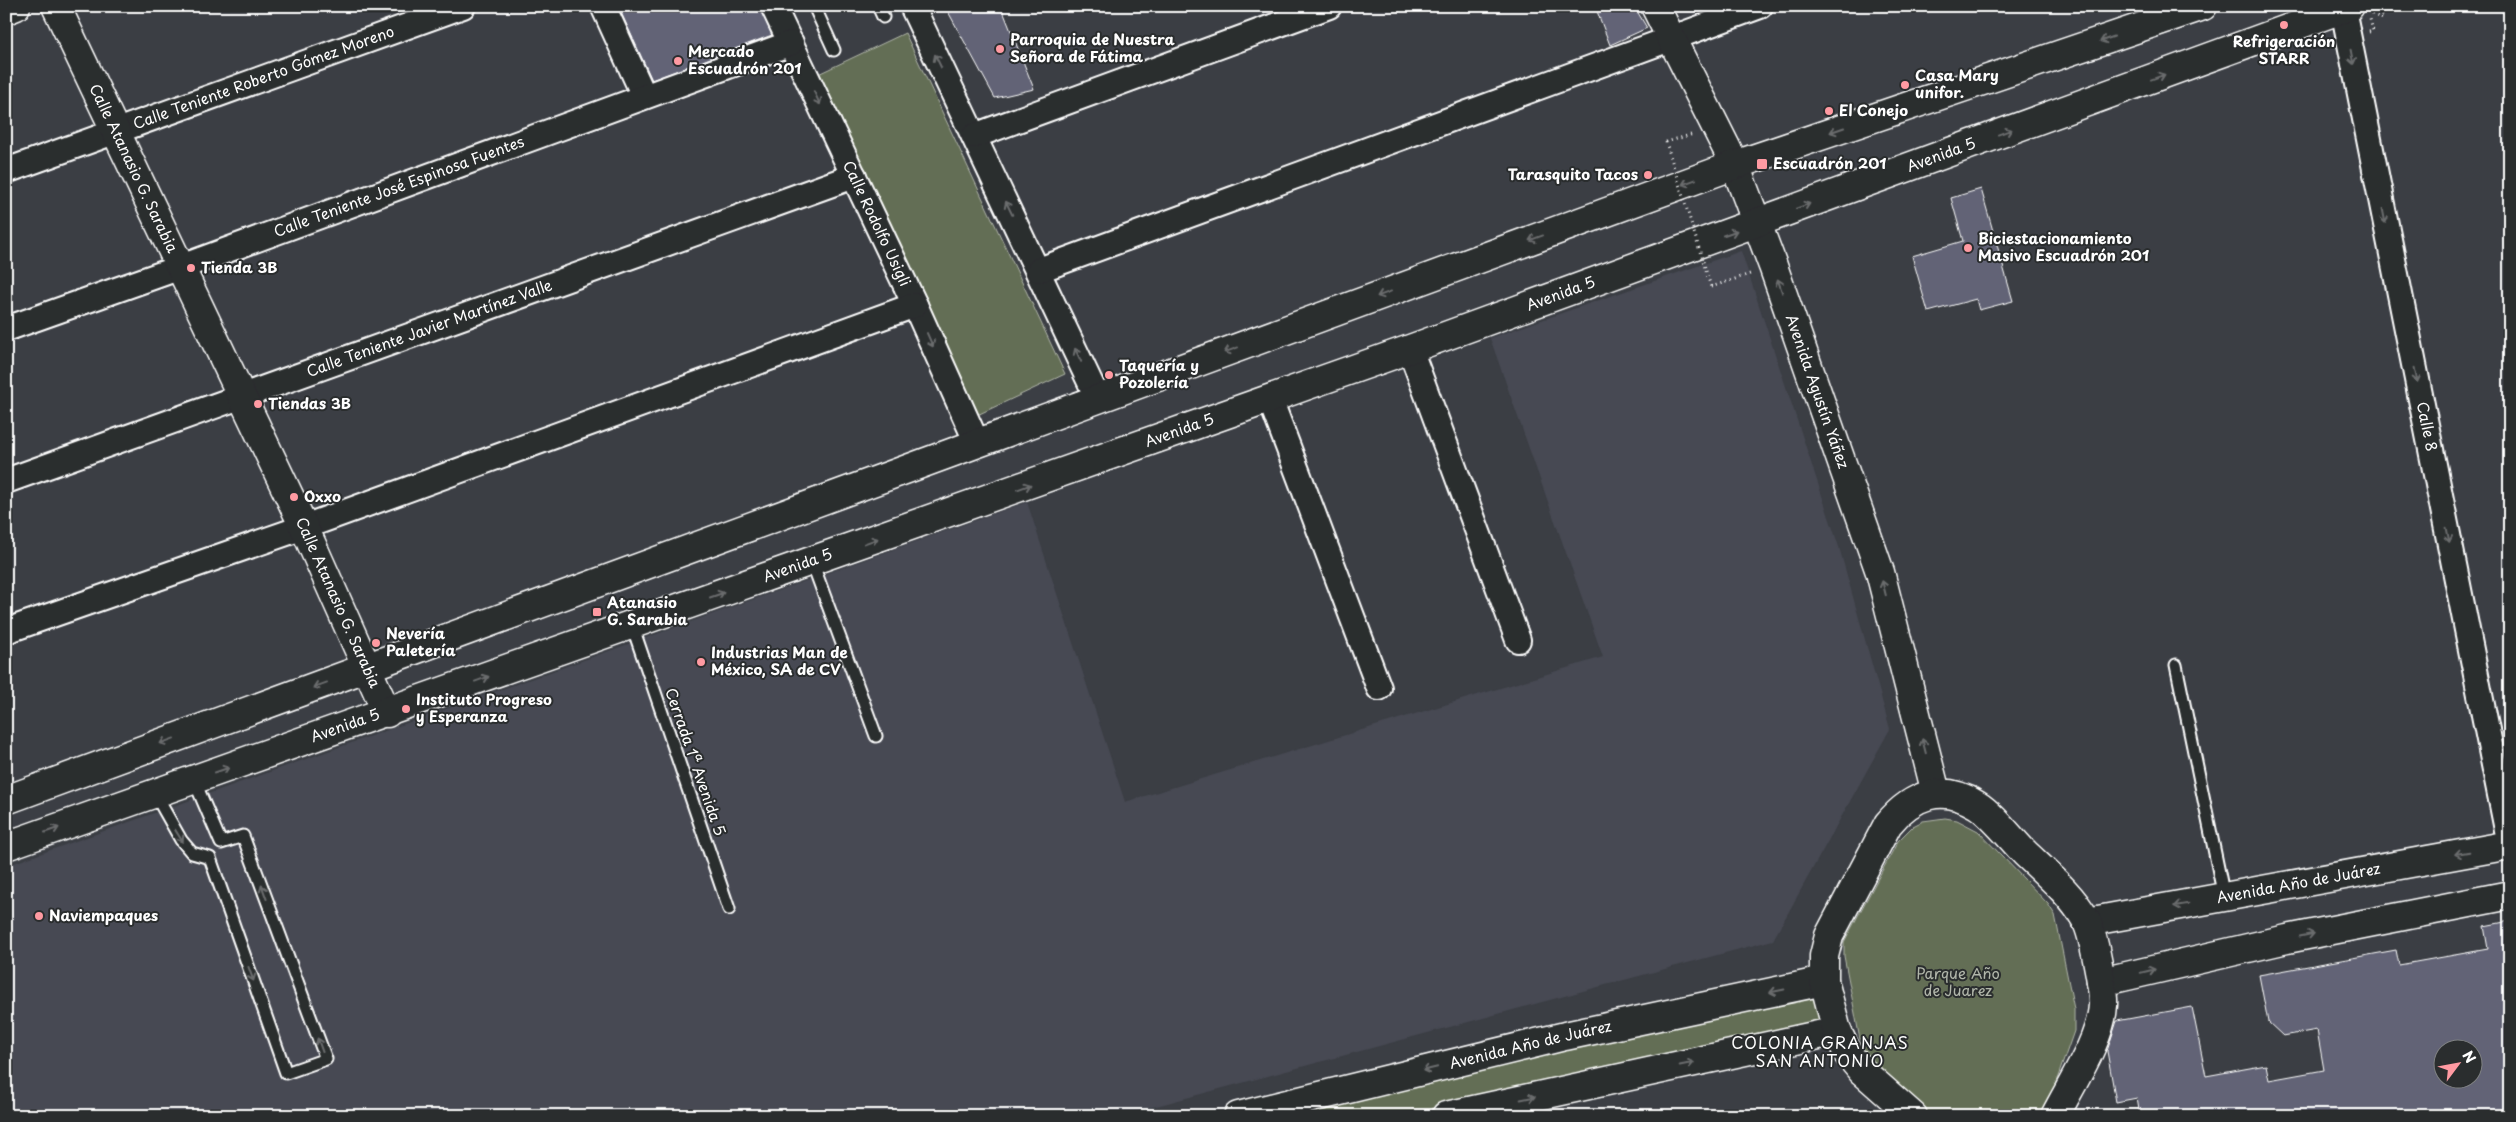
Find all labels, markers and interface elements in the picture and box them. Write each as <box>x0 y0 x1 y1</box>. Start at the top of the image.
street label: Calle Teniente Roberto Gómez Moreno <box>129 19 397 134</box>
marker: Refrigeración STARR <box>2278 19 2290 31</box>
place label: Parroquia de Nuestra Señora de Fátima <box>1010 27 1175 67</box>
place label: Refrigeración STARR <box>2233 29 2335 69</box>
one-way arrow <box>2100 35 2115 44</box>
place label: Mercado Escuadrón 201 <box>688 39 801 79</box>
marker: Parroquia de Nuestra Señora de Fátima <box>994 43 1006 55</box>
one-way arrow <box>2348 48 2358 64</box>
one-way arrow <box>933 54 942 69</box>
marker: Mercado Escuadrón 201 <box>672 55 684 67</box>
place label: Casa Mary unifor. <box>1915 63 1999 103</box>
one-way arrow <box>2150 72 2165 81</box>
street label: Calle Atanasio G. Sarabia <box>85 79 185 257</box>
marker: Casa Mary unifor. <box>1899 79 1911 91</box>
one-way arrow <box>812 90 822 105</box>
place label: El Conejo <box>1839 98 1908 121</box>
marker: El Conejo <box>1823 105 1835 117</box>
one-way arrow <box>1830 126 1846 136</box>
one-way arrow <box>1997 127 2012 136</box>
street label: Calle Teniente José Espinosa Fuentes <box>270 129 527 242</box>
street label: Avenida 5 <box>1903 131 1979 177</box>
place label: Escuadrón 201 <box>1773 151 1886 174</box>
street label: Calle Rodolfo Usigli <box>838 156 917 290</box>
marker: Escuadrón 201 <box>1755 157 1769 171</box>
place label: Tarasquito Tacos <box>1508 162 1638 185</box>
marker: Tarasquito Tacos <box>1642 169 1654 181</box>
one-way arrow <box>1682 178 1697 187</box>
one-way arrow <box>1004 201 1013 216</box>
one-way arrow <box>1795 201 1810 210</box>
one-way arrow <box>2380 208 2389 224</box>
place label: Biciestacionamiento Masivo Escuadrón 201 <box>1978 226 2149 266</box>
one-way arrow <box>1721 228 1737 237</box>
one-way arrow <box>1529 234 1544 243</box>
marker: Biciestacionamiento Masivo Escuadrón 201 <box>1962 242 1974 254</box>
place label: Tienda 3B <box>201 255 278 278</box>
marker: Tienda 3B <box>185 262 197 274</box>
street label: Avenida 5 <box>1523 269 1598 316</box>
street label: Calle Teniente Javier Martínez Valle <box>303 273 555 382</box>
one-way arrow <box>1775 279 1784 294</box>
one-way arrow <box>1376 290 1392 299</box>
street label: Avenida Agustín Yáñez <box>1781 311 1856 471</box>
one-way arrow <box>926 332 936 347</box>
one-way arrow <box>1224 346 1239 355</box>
one-way arrow <box>1073 348 1082 363</box>
place label: Taquería y Pozolería <box>1119 353 1199 393</box>
one-way arrow <box>2412 367 2421 383</box>
marker: Taquería y Pozolería <box>1103 369 1115 381</box>
place label: Tiendas 3B <box>268 391 351 414</box>
marker: Tiendas 3B <box>252 398 264 410</box>
street label: Calle 8 <box>2412 400 2444 453</box>
street label: Avenida 5 <box>1141 406 1217 452</box>
one-way arrow <box>1015 482 1031 491</box>
place label: Oxxo <box>304 484 341 507</box>
marker: Oxxo <box>288 491 300 503</box>
street label: Calle Atanasio G. Sarabia <box>291 513 388 692</box>
one-way arrow <box>2444 526 2453 542</box>
one-way arrow <box>862 536 878 545</box>
street label: Avenida 5 <box>760 541 835 587</box>
one-way arrow <box>1879 581 1888 597</box>
place label: Atanasio G. Sarabia <box>607 590 689 630</box>
one-way arrow <box>709 590 725 599</box>
marker: Atanasio G. Sarabia <box>591 606 603 618</box>
place label: Nevería Paletería <box>386 621 456 661</box>
marker: Nevería Paletería <box>370 637 382 649</box>
place label: Industrias Man de México, SA de CV <box>711 640 848 680</box>
marker: Industrias Man de México, SA de CV <box>695 656 707 668</box>
one-way arrow <box>474 674 489 683</box>
one-way arrow <box>313 681 328 690</box>
street label: Cerrada 1ª Avenida 5 <box>660 684 733 839</box>
place label: Instituto Progreso y Esperanza <box>416 687 552 727</box>
street label: Avenida 5 <box>307 702 383 747</box>
marker: Instituto Progreso y Esperanza <box>400 703 412 715</box>
one-way arrow <box>160 737 176 746</box>
one-way arrow <box>1919 738 1928 754</box>
one-way arrow <box>213 765 229 774</box>
one-way arrow <box>44 825 59 834</box>
one-way arrow <box>174 829 184 843</box>
one-way arrow <box>2454 849 2470 859</box>
street label: Avenida Año de Juárez <box>2215 856 2382 908</box>
one-way arrow <box>259 885 268 900</box>
one-way arrow <box>2174 900 2190 910</box>
place label: Naviempaques <box>49 903 158 926</box>
marker: Naviempaques <box>33 910 45 922</box>
one-way arrow <box>2299 930 2315 940</box>
park label: Parque Año de Juarez <box>1916 961 2000 1001</box>
one-way arrow <box>247 966 256 981</box>
one-way arrow <box>2140 966 2156 975</box>
one-way arrow <box>1769 987 1785 996</box>
street label: Avenida Año de Juárez <box>1447 1013 1613 1074</box>
district label: COLONIA GRANJAS SAN ANTONIO <box>1731 1030 1909 1072</box>
one-way arrow <box>315 1037 324 1053</box>
north arrow <box>2434 1040 2484 1090</box>
text: N <box>2458 1047 2481 1067</box>
one-way arrow <box>1679 1059 1695 1068</box>
one-way arrow <box>1423 1065 1439 1074</box>
one-way arrow <box>1520 1093 1536 1103</box>

